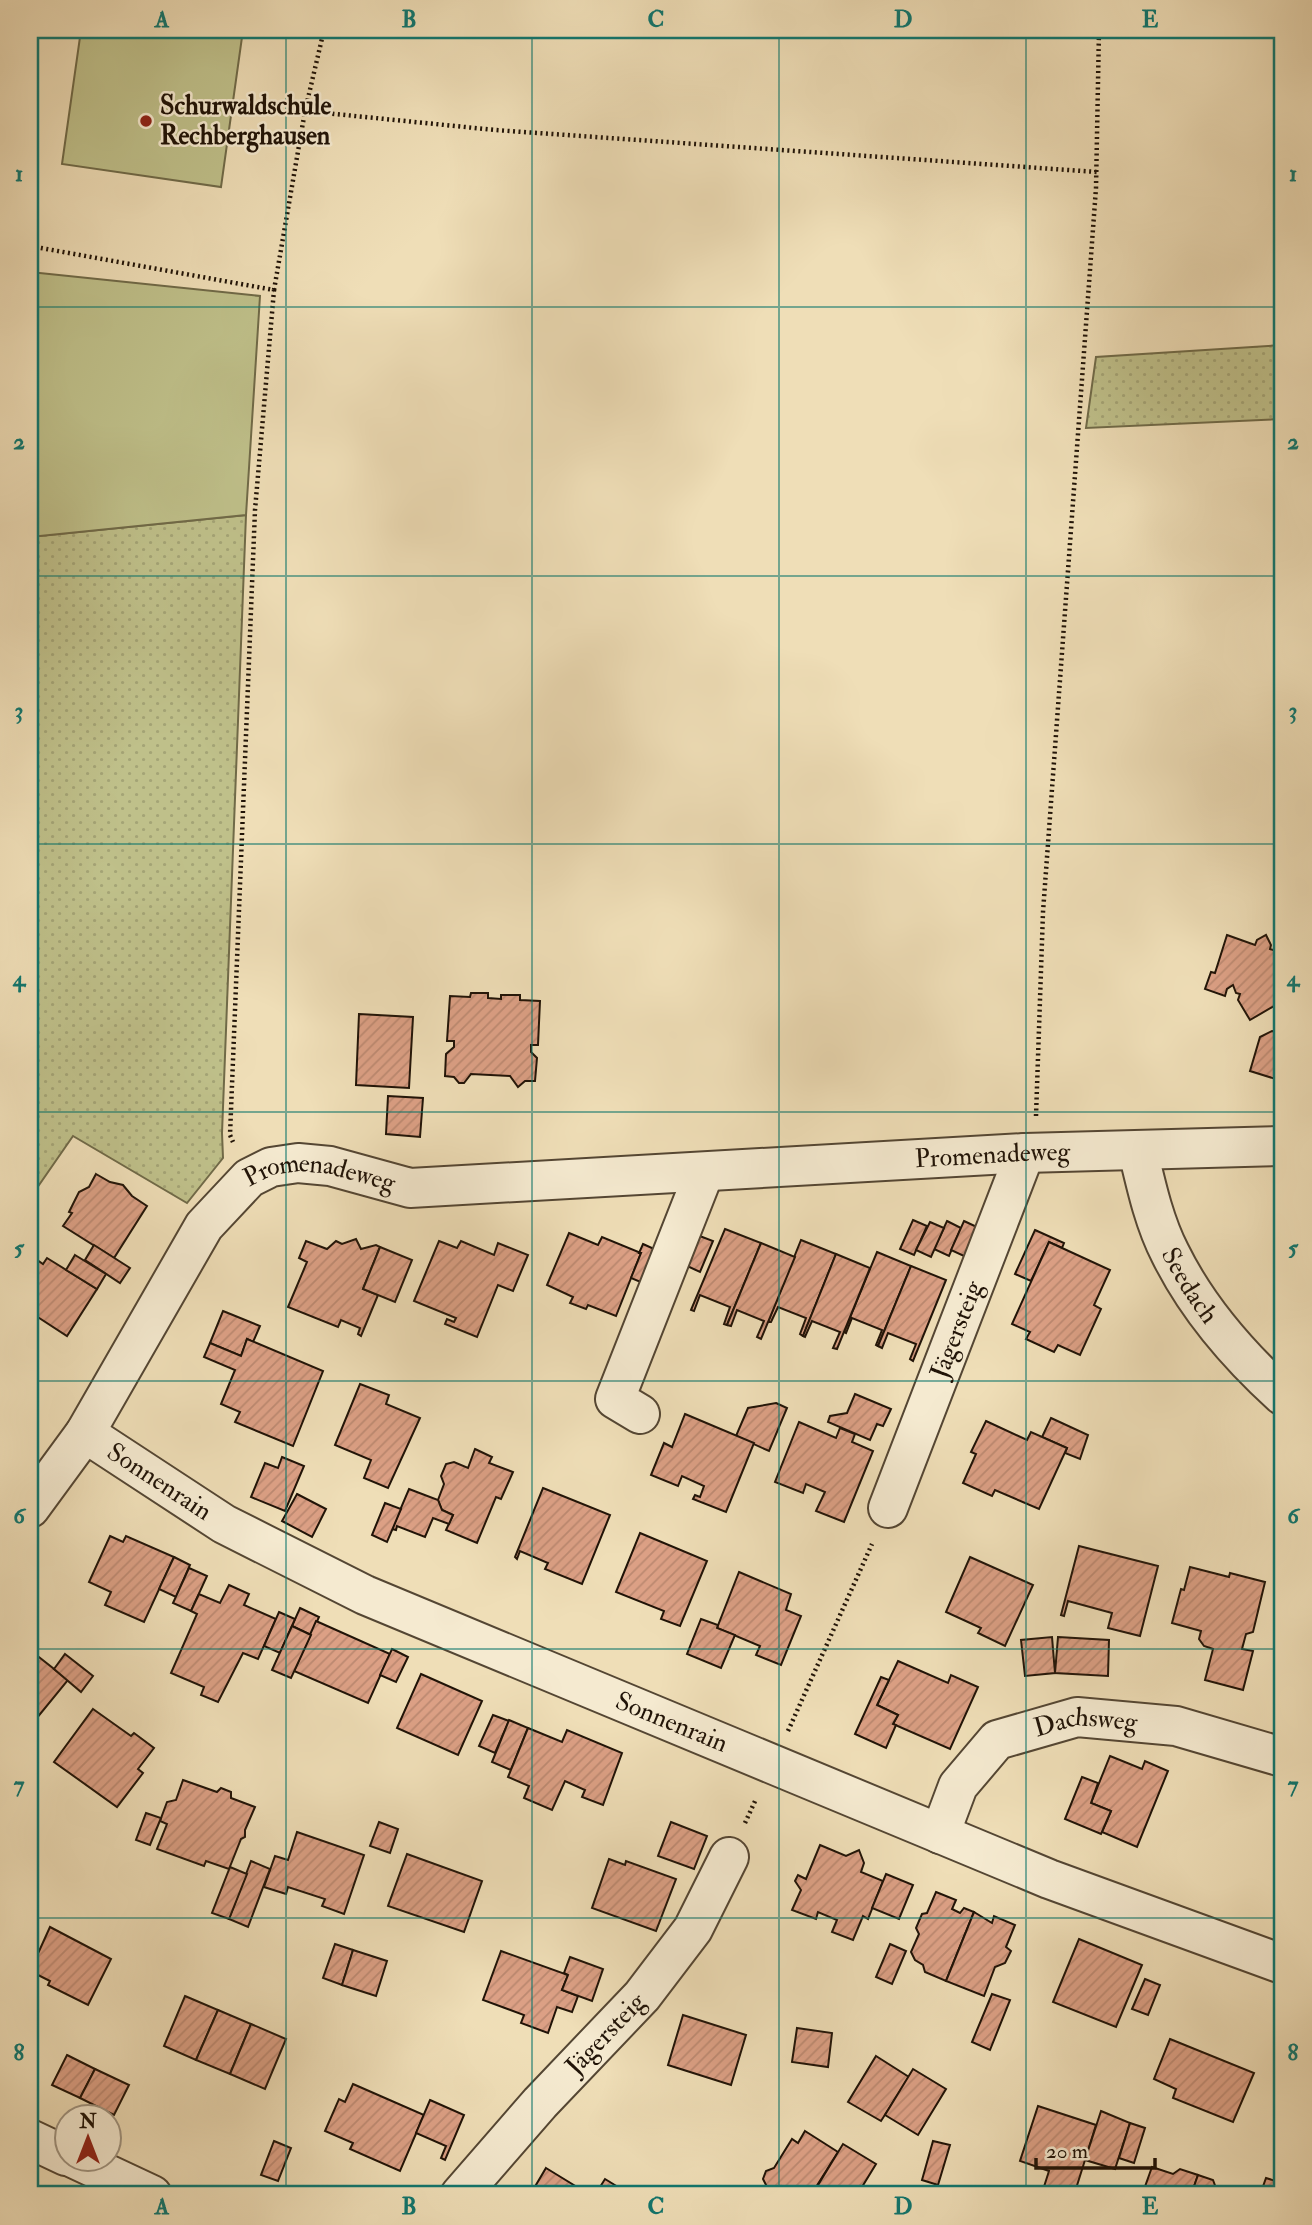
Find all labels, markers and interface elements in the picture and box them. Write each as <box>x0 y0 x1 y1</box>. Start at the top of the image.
text: A <box>154 5 170 34</box>
text: B <box>401 5 417 34</box>
text: C <box>648 5 664 34</box>
text: D <box>894 5 912 34</box>
text: E <box>1142 5 1159 34</box>
place label: Schurwaldschule Rechberghausen <box>160 90 331 153</box>
marker: Schurwaldschule Rechberghausen <box>138 113 154 129</box>
text: 1 <box>15 159 23 188</box>
text: 1 <box>1289 159 1297 188</box>
text: 2 <box>13 427 25 456</box>
text: 2 <box>1287 427 1299 456</box>
text: 3 <box>15 696 23 725</box>
text: 3 <box>1289 696 1297 725</box>
text: 4 <box>12 964 27 993</box>
text: 4 <box>1286 964 1301 993</box>
street label: Promenadeweg <box>914 1136 1072 1175</box>
street label: Promenadeweg <box>238 1147 400 1200</box>
text: 5 <box>14 1233 25 1262</box>
text: 5 <box>1288 1233 1299 1262</box>
street label: Seedach <box>1154 1242 1225 1330</box>
street label: Jägersteig <box>923 1275 990 1384</box>
street label: Sonnenrain <box>101 1436 218 1528</box>
text: 6 <box>13 1501 27 1530</box>
text: 6 <box>1287 1501 1301 1530</box>
street label: Sonnenrain <box>611 1685 733 1760</box>
street label: Dachsweg <box>1030 1701 1140 1745</box>
text: 7 <box>14 1770 25 1799</box>
text: 7 <box>1288 1770 1299 1799</box>
street label: Jägersteig <box>558 1985 653 2083</box>
text: 8 <box>14 2038 25 2067</box>
text: 8 <box>1288 2038 1299 2067</box>
north arrow <box>52 2102 122 2172</box>
text: N <box>78 2110 97 2134</box>
scale bar <box>1036 2127 1154 2171</box>
text: 20 m <box>1046 2138 1088 2165</box>
text: A <box>154 2192 170 2221</box>
text: B <box>401 2192 417 2221</box>
text: C <box>648 2192 664 2221</box>
text: D <box>894 2192 912 2221</box>
text: E <box>1142 2192 1159 2221</box>

